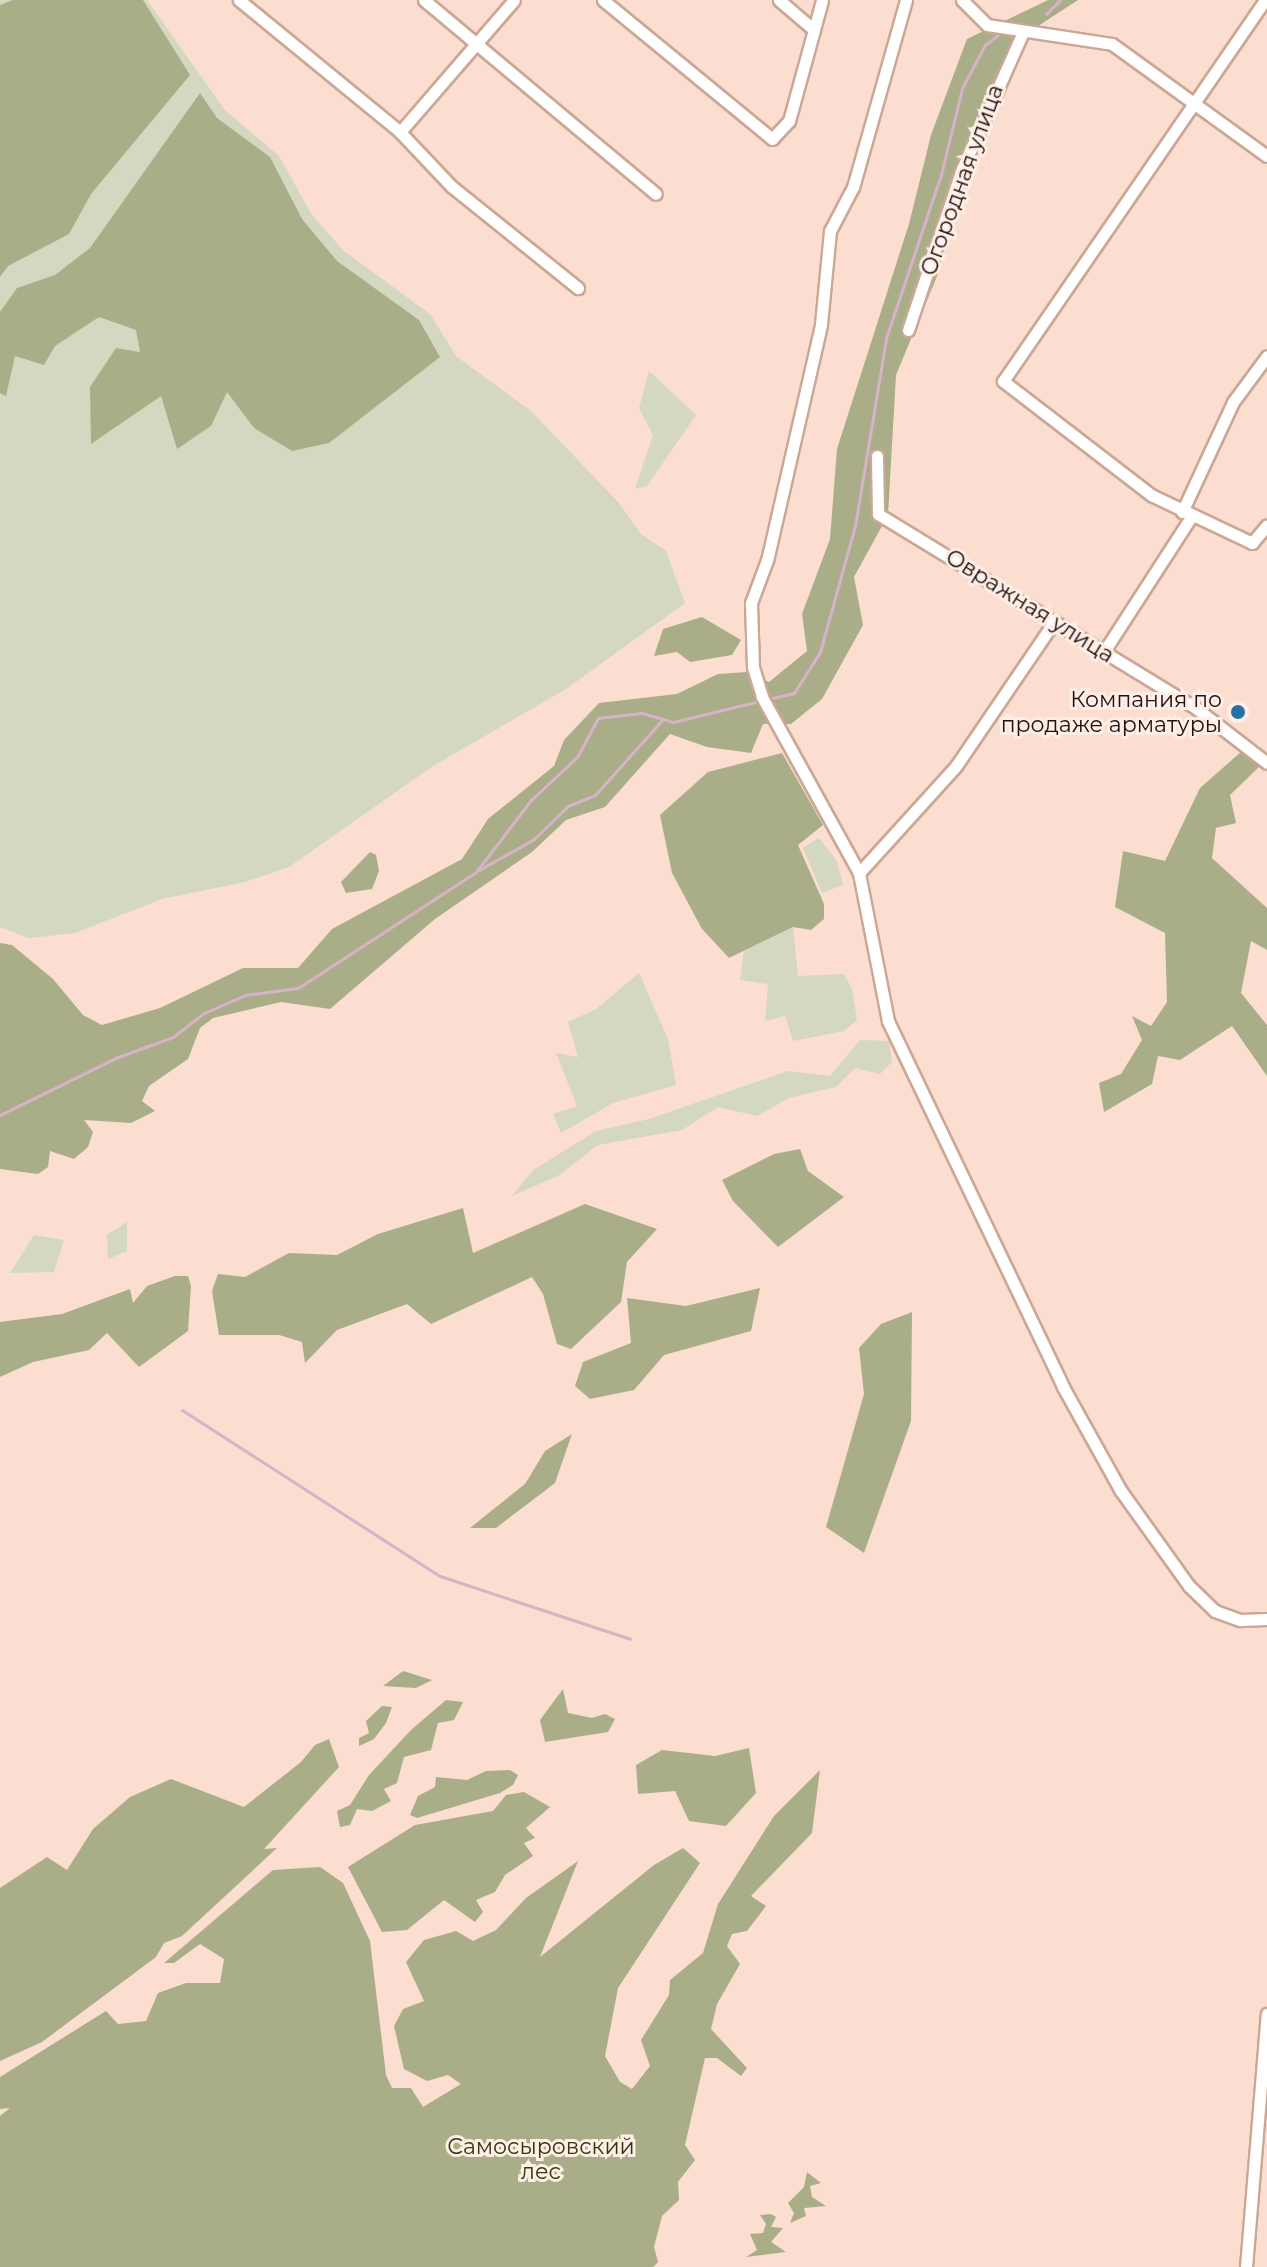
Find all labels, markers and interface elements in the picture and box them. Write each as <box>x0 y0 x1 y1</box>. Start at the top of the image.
street label: Огородная улица <box>915 81 1009 279</box>
street label: Овражная улица <box>941 544 1119 668</box>
place label: Компания по продаже арматуры <box>1001 686 1222 738</box>
marker: Компания по продаже арматуры <box>1229 703 1247 721</box>
park label: Самосыровский лес <box>447 2133 635 2184</box>

